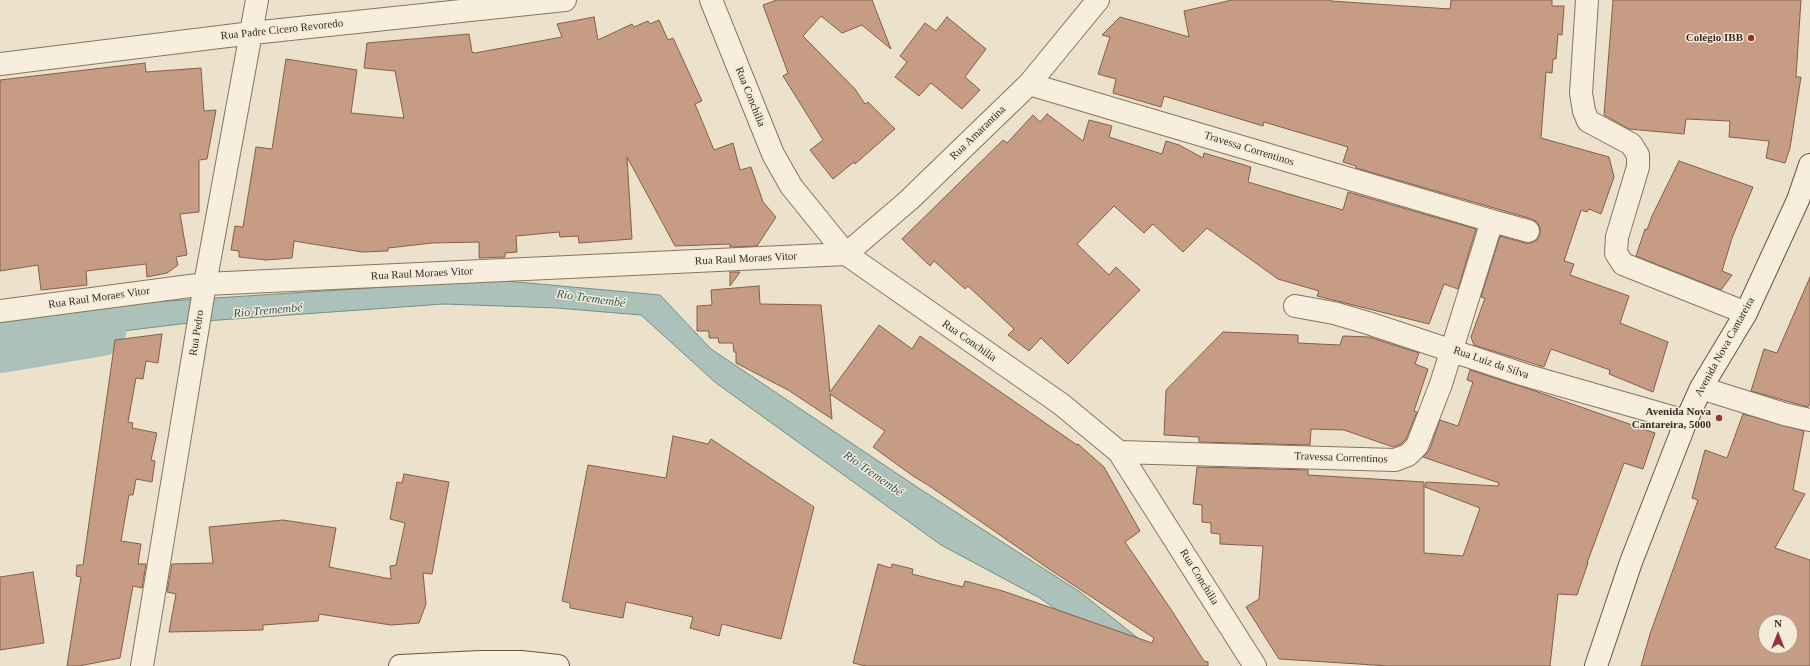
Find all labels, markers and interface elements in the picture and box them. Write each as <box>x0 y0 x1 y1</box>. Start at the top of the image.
street label: Rua Padre Cicero Revoredo <box>220 17 344 43</box>
place label: Colégio IBB <box>1686 31 1743 45</box>
marker: Colégio IBB <box>1746 33 1756 43</box>
street label: Rua Conchilia <box>732 65 768 129</box>
street label: Rua Amarantina <box>947 103 1009 163</box>
street label: Travessa Correntinos <box>1202 129 1296 169</box>
street label: Rua Raul Moraes Vitor <box>695 250 797 268</box>
street label: Rua Raul Moraes Vitor <box>371 265 473 283</box>
street label: Rua Raul Moraes Vitor <box>47 284 151 312</box>
water label: Rio Tremembé <box>556 287 626 311</box>
street label: Avenida Nova Cantareira <box>1692 295 1758 399</box>
water label: Rio Tremembé <box>233 301 303 321</box>
street label: Rua Pedro <box>187 309 207 357</box>
street label: Rua Conchilia <box>939 317 999 365</box>
street label: Rua Luiz da Silva <box>1451 344 1531 382</box>
place label: Avenida Nova Cantareira, 5000 <box>1632 405 1711 431</box>
marker: Avenida Nova Cantareira, 5000 <box>1714 413 1724 423</box>
water label: Rio Tremembé <box>841 448 905 500</box>
street label: Travessa Correntinos <box>1294 450 1388 466</box>
street label: Rua Conchilia <box>1177 547 1221 607</box>
north arrow <box>1758 614 1798 654</box>
text: N <box>1774 617 1782 629</box>

